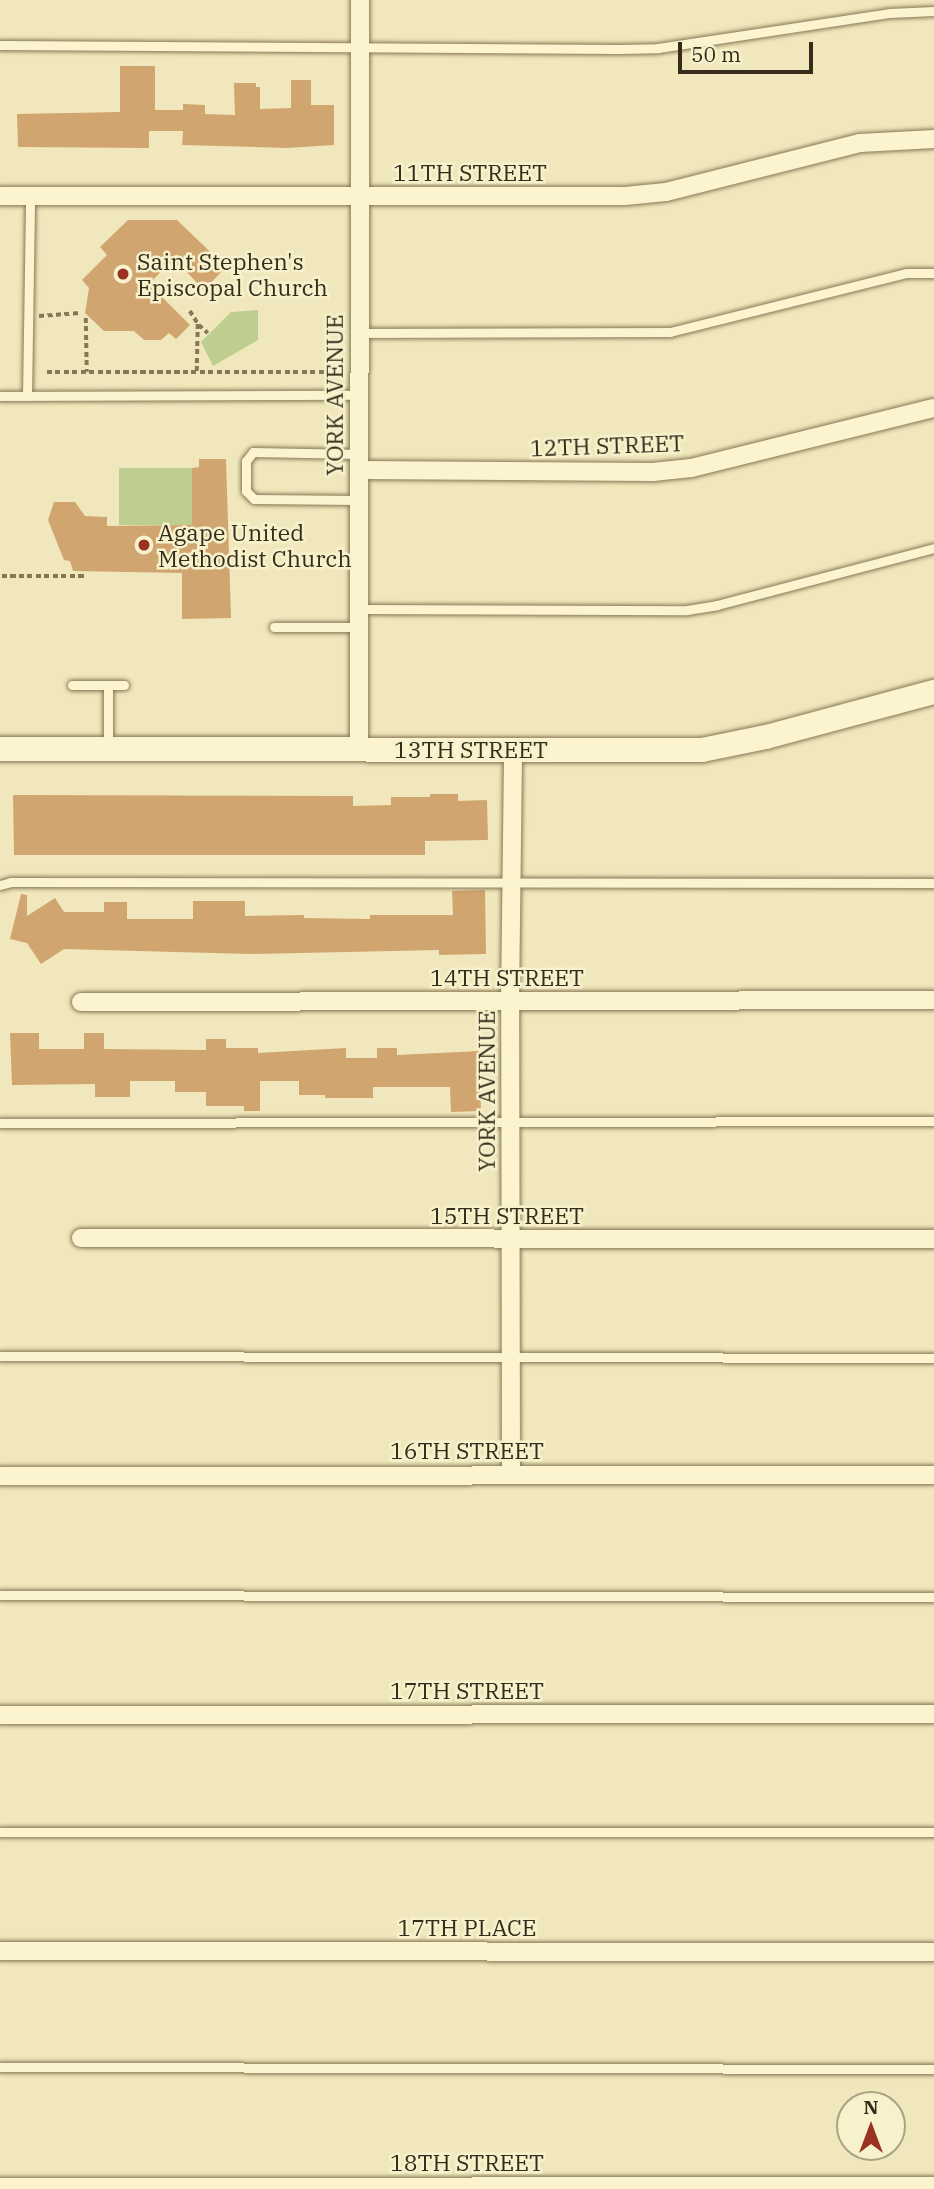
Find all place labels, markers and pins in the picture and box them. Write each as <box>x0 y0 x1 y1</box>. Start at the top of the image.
place label: Saint Stephen's Episcopal Church <box>137 247 328 301</box>
marker: Saint Stephen's Episcopal Church <box>115 266 131 282</box>
place label: Agape United Methodist Church <box>158 518 352 572</box>
marker: Agape United Methodist Church <box>136 537 152 553</box>

